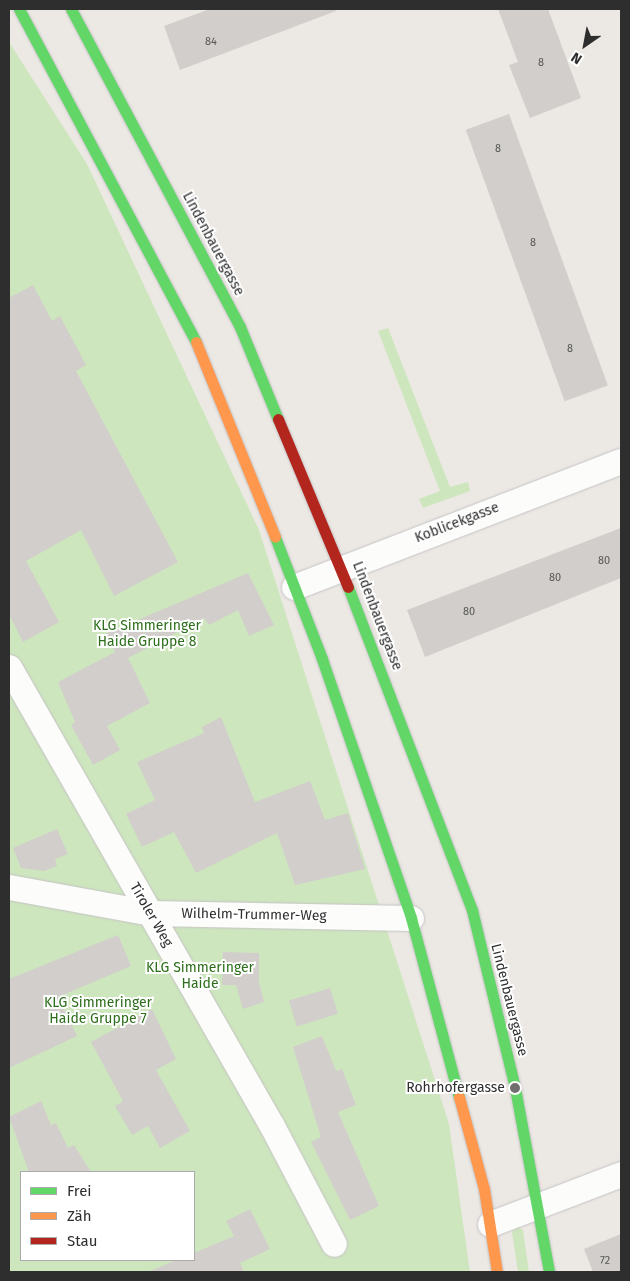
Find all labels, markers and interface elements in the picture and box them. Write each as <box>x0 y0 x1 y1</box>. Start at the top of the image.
north arrow <box>560 20 610 70</box>
house number: 84 <box>205 35 217 49</box>
text: N <box>568 48 585 68</box>
house number: 8 <box>538 56 544 70</box>
house number: 8 <box>495 142 501 156</box>
street label: Lindenbauergasse <box>179 189 247 299</box>
house number: 8 <box>530 236 536 250</box>
house number: 8 <box>567 342 573 356</box>
street label: Koblicekgasse <box>413 499 501 547</box>
house number: 80 <box>598 554 610 568</box>
street label: Lindenbauergasse <box>349 559 405 673</box>
house number: 80 <box>549 571 561 585</box>
house number: 80 <box>463 605 475 619</box>
park label: KLG Simmeringer Haide Gruppe 8 <box>93 618 201 650</box>
street label: Tiroler Weg <box>126 880 176 950</box>
street label: Wilhelm-Trummer-Weg <box>181 905 327 925</box>
street label: Lindenbauergasse <box>487 942 531 1058</box>
park label: KLG Simmeringer Haide <box>146 960 254 992</box>
park label: KLG Simmeringer Haide Gruppe 7 <box>44 995 152 1028</box>
place label: Rohrhofergasse <box>406 1080 505 1096</box>
marker: Rohrhofergasse <box>509 1082 521 1094</box>
legend <box>20 1171 195 1261</box>
text: Frei <box>67 1182 92 1200</box>
text: Zäh <box>67 1207 92 1225</box>
text: Stau <box>67 1232 97 1250</box>
house number: 72 <box>600 1254 610 1268</box>

